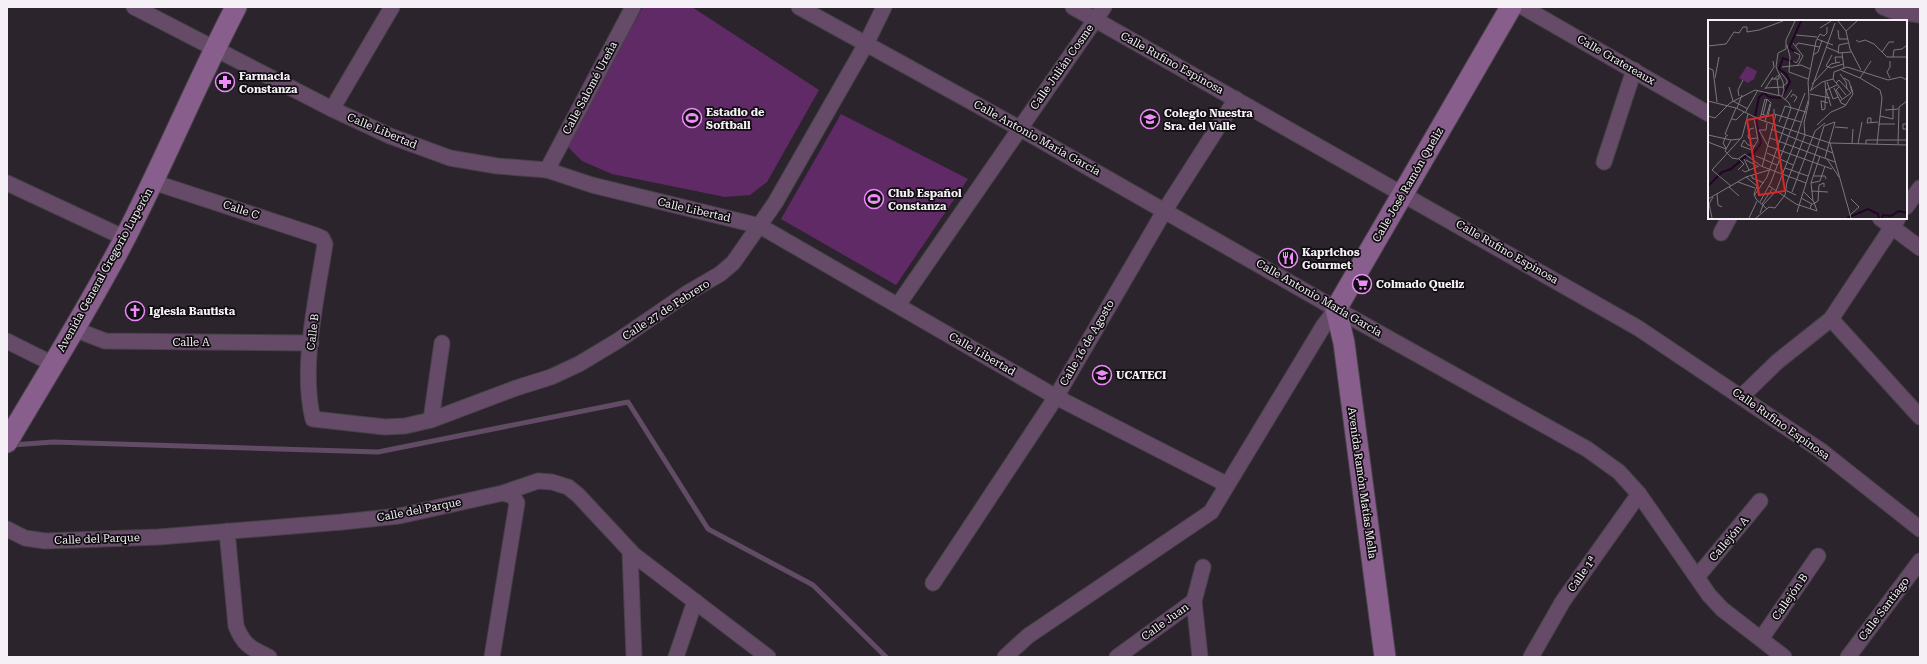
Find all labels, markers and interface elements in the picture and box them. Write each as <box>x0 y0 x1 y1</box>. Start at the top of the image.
inset map <box>1708 20 1907 219</box>
street label: Calle Julián Cosme <box>1028 22 1096 112</box>
street label: Calle Rufino Espinosa <box>1118 29 1226 97</box>
street label: Calle Gratereaux <box>1575 32 1658 88</box>
street label: Calle Salomé Ureña <box>560 39 620 137</box>
place label: Farmacia Constanza <box>239 70 298 96</box>
pharmacy icon: Farmacia Constanza <box>214 71 236 93</box>
street label: Calle Antonio María García <box>971 98 1103 178</box>
place label: Estadio de Softball <box>706 106 765 132</box>
sports icon: Estadio de Softball <box>681 107 703 129</box>
place label: Colegio Nuestra Sra. del Valle <box>1164 107 1253 133</box>
school or university icon: Colegio Nuestra Sra. del Valle <box>1139 108 1161 130</box>
street label: Calle Libertad <box>345 110 419 152</box>
street label: Calle José Ramón Queliz <box>1370 125 1446 245</box>
street label: Avenida General Gregorio Luperón <box>54 186 156 354</box>
place label: Club Español Constanza <box>888 187 962 213</box>
sports icon: Club Español Constanza <box>863 188 885 210</box>
street label: Calle Libertad <box>656 195 732 225</box>
street label: Calle C <box>221 198 261 222</box>
street label: Calle Rufino Espinosa <box>1454 217 1560 287</box>
place label: Kaprichos Gourmet <box>1302 246 1360 272</box>
restaurant icon: Kaprichos Gourmet <box>1277 247 1299 269</box>
street label: Calle Antonio María García <box>1254 257 1384 339</box>
supermarket icon: Colmado Queliz <box>1351 273 1373 295</box>
street label: Calle 27 de Febrero <box>620 277 712 343</box>
place label: Colmado Queliz <box>1376 278 1465 291</box>
street label: Calle 16 de Agosto <box>1057 298 1117 388</box>
church icon: Iglesia Bautista <box>124 300 146 322</box>
place label: Iglesia Bautista <box>149 305 236 318</box>
street label: Calle B <box>304 313 322 351</box>
street label: Calle Libertad <box>946 330 1018 378</box>
street label: Calle A <box>172 336 210 349</box>
school or university icon: UCATECI <box>1091 364 1113 386</box>
place label: UCATECI <box>1116 369 1167 382</box>
street label: Calle Rufino Espinosa <box>1730 385 1832 463</box>
street label: Avenida Ramón Matías Mella <box>1345 406 1379 560</box>
street label: Calle del Parque <box>376 495 462 525</box>
street label: Callejón A <box>1707 514 1752 564</box>
street label: Calle del Parque <box>54 531 140 547</box>
street label: Calle 1ª <box>1565 554 1599 594</box>
street label: Callejón B <box>1769 571 1811 623</box>
street label: Calle Santiago <box>1856 575 1912 643</box>
street label: Calle Juan <box>1139 600 1191 644</box>

